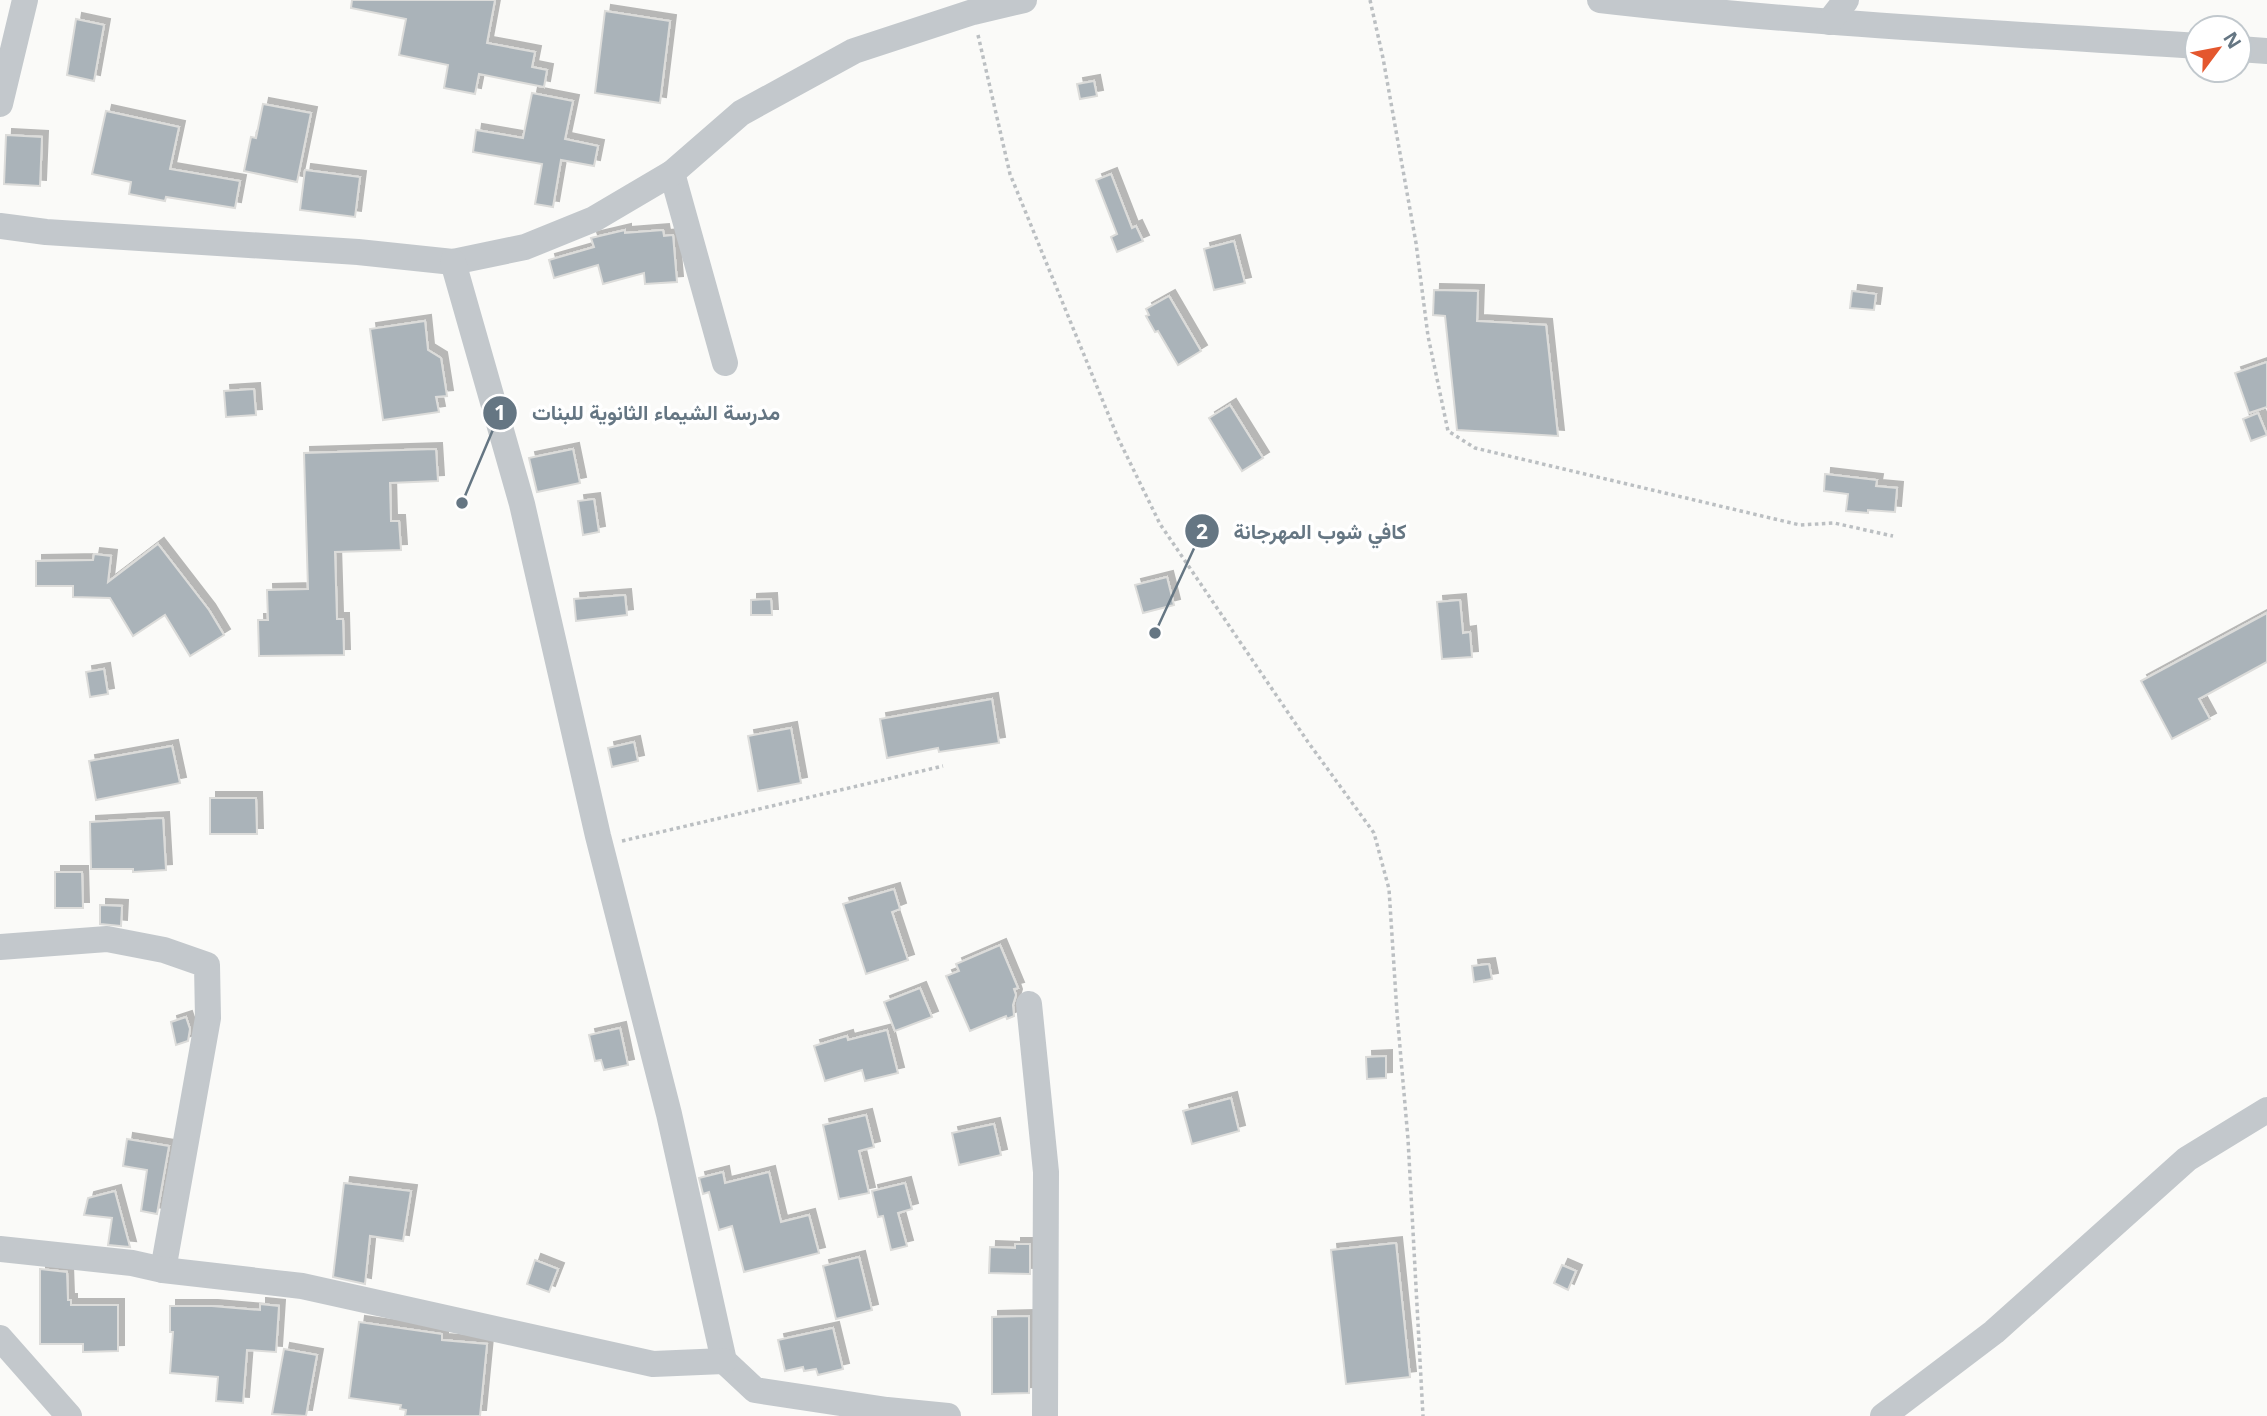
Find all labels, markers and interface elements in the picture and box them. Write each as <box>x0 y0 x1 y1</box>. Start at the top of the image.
north arrow <box>2183 14 2253 84</box>
text: N <box>2217 27 2248 53</box>
callout: مدرسة الشيماء الثانوية للبنات <box>483 392 794 434</box>
text: 1 <box>494 398 506 426</box>
text: مدرسة الشيماء الثانوية للبنات <box>532 398 780 426</box>
callout: كافي شوب المهرجانة <box>1185 510 1421 552</box>
text: 2 <box>1196 517 1208 545</box>
text: كافي شوب المهرجانة <box>1233 517 1407 549</box>

